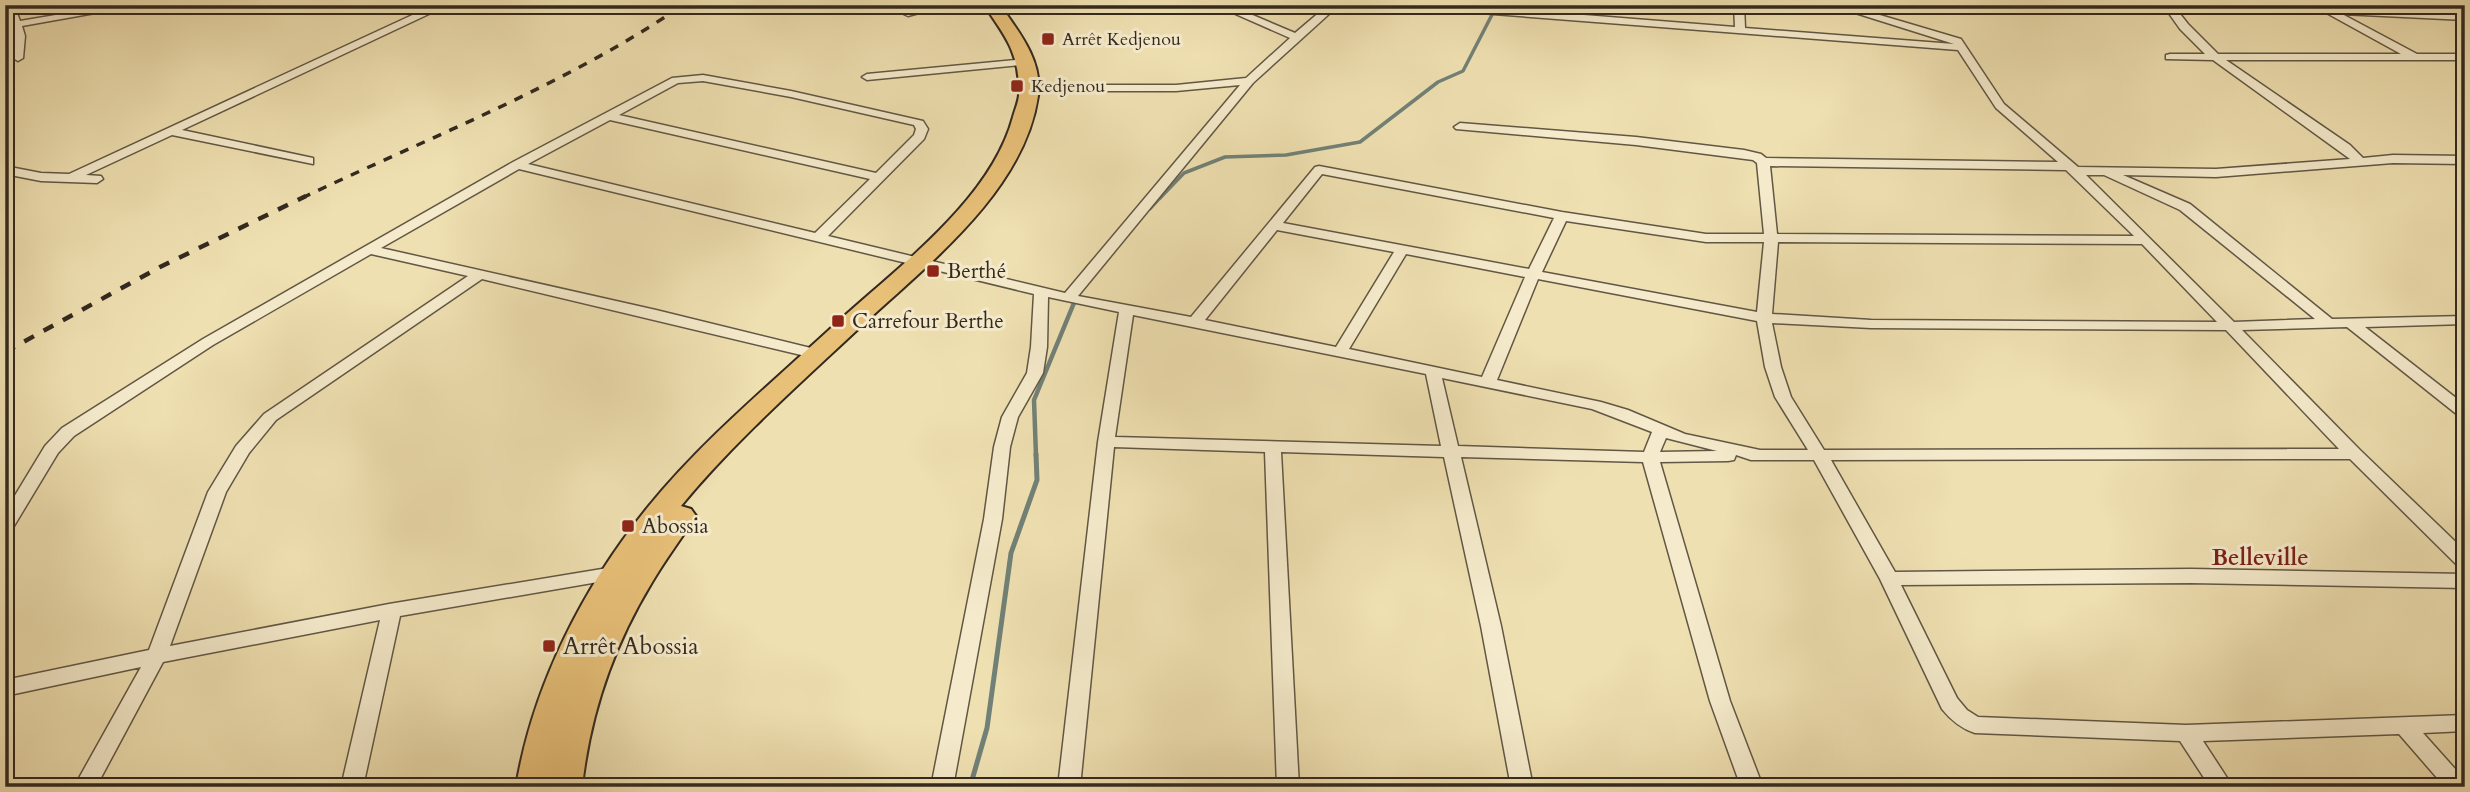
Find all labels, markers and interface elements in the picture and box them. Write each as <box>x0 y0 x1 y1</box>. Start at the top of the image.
place label: Arrêt Kedjenou <box>1062 27 1181 52</box>
marker: Arrêt Kedjenou <box>1040 31 1056 47</box>
place label: Kedjenou <box>1031 74 1105 99</box>
marker: Kedjenou <box>1009 78 1025 94</box>
place label: Berthé <box>947 257 1006 286</box>
marker: Berthé <box>925 263 941 279</box>
place label: Carrefour Berthe <box>852 307 1004 336</box>
marker: Carrefour Berthe <box>830 313 846 329</box>
place label: Abossia <box>642 512 709 541</box>
marker: Abossia <box>620 518 636 534</box>
district label: Belleville <box>2211 542 2309 573</box>
place label: Arrêt Abossia <box>563 630 699 663</box>
marker: Arrêt Abossia <box>541 638 557 654</box>

